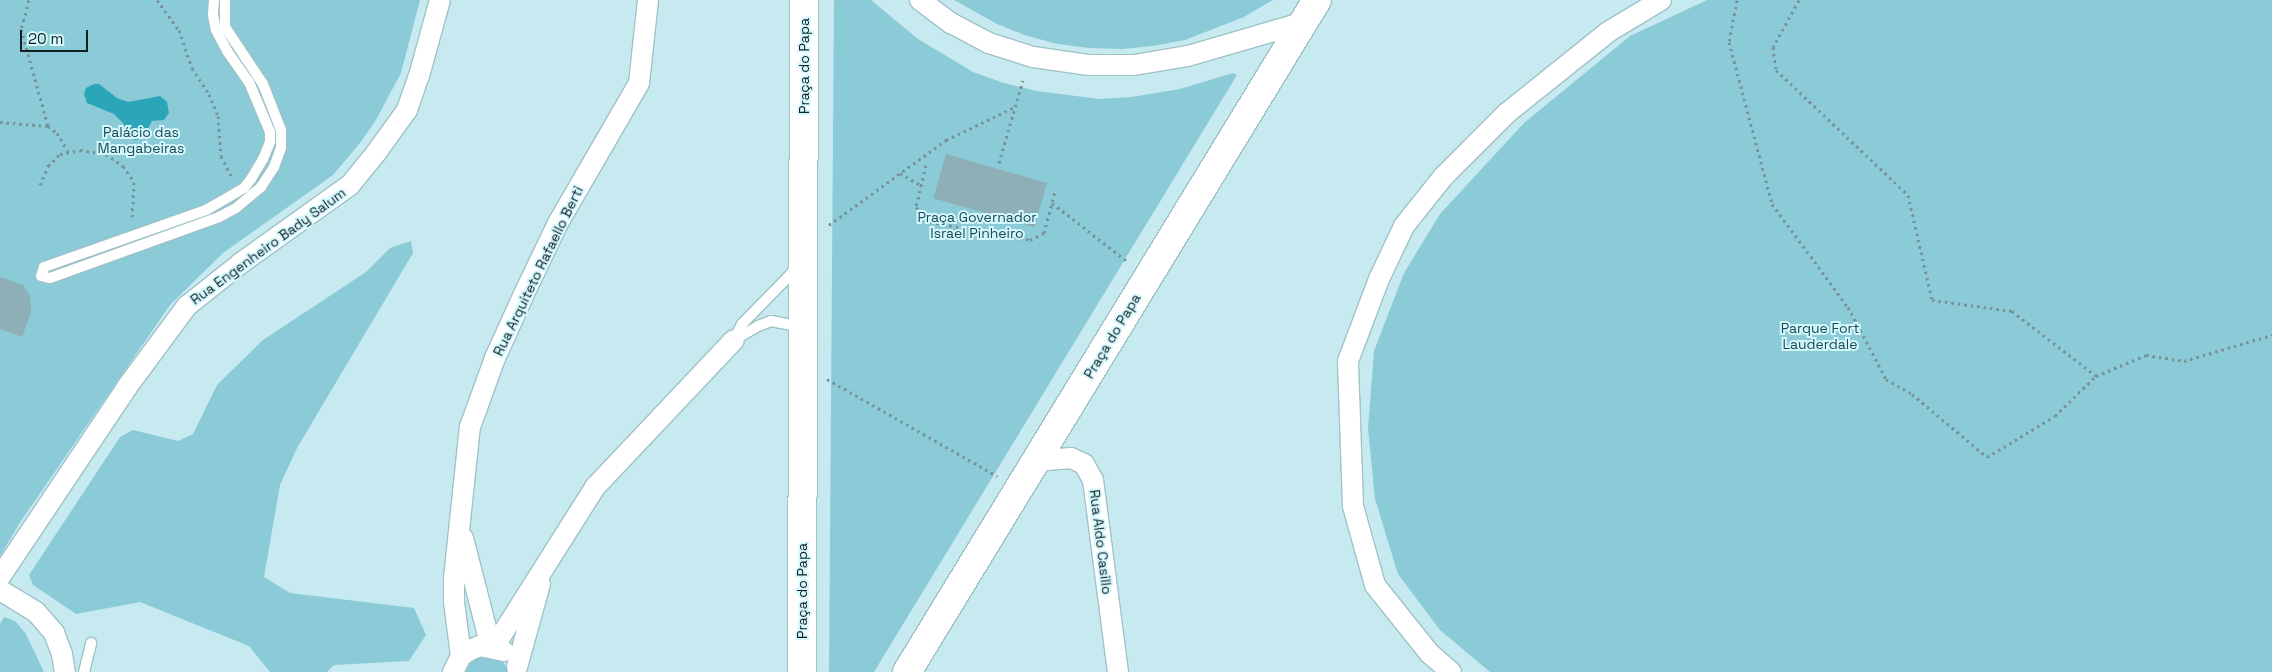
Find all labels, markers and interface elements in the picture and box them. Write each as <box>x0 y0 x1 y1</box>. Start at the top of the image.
street label: Praça do Papa <box>796 18 812 114</box>
scale bar <box>22 20 90 52</box>
text: 20 m <box>28 29 63 48</box>
park label: Palácio das Mangabeiras <box>98 124 184 156</box>
street label: Rua Arquiteto Rafaello Berti <box>489 183 587 359</box>
street label: Rua Engenheiro Bady Salum <box>187 184 349 308</box>
park label: Praça Governador Israel Pinheiro <box>917 209 1037 242</box>
street label: Praça do Papa <box>1080 291 1144 381</box>
park label: Parque Fort Lauderdale <box>1781 320 1859 352</box>
street label: Rua Aldo Casillo <box>1086 488 1116 596</box>
street label: Praça do Papa <box>794 543 810 639</box>

